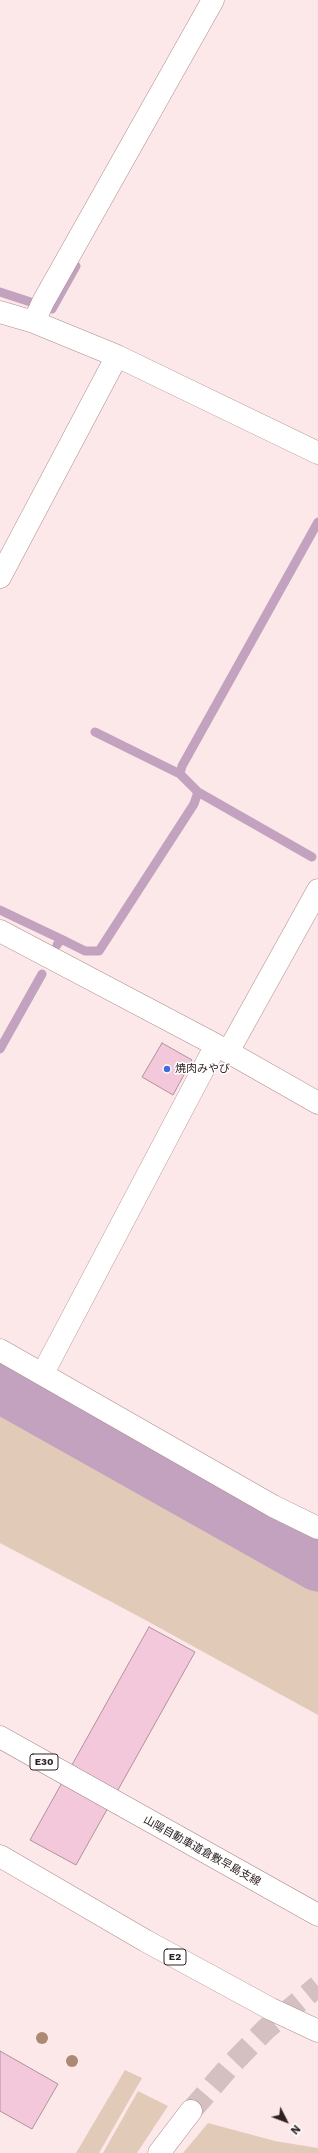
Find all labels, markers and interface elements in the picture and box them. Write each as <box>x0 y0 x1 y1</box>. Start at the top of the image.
place label: 焼肉みやび <box>175 1062 230 1076</box>
marker: 焼肉みやび <box>162 1064 172 1074</box>
road number: E30 <box>30 1754 58 1770</box>
street label: 山陽自動車道倉敷早島支線 <box>141 1813 263 1889</box>
road number: E2 <box>164 1949 186 1965</box>
north arrow <box>266 2101 306 2141</box>
text: N <box>288 2122 303 2137</box>

